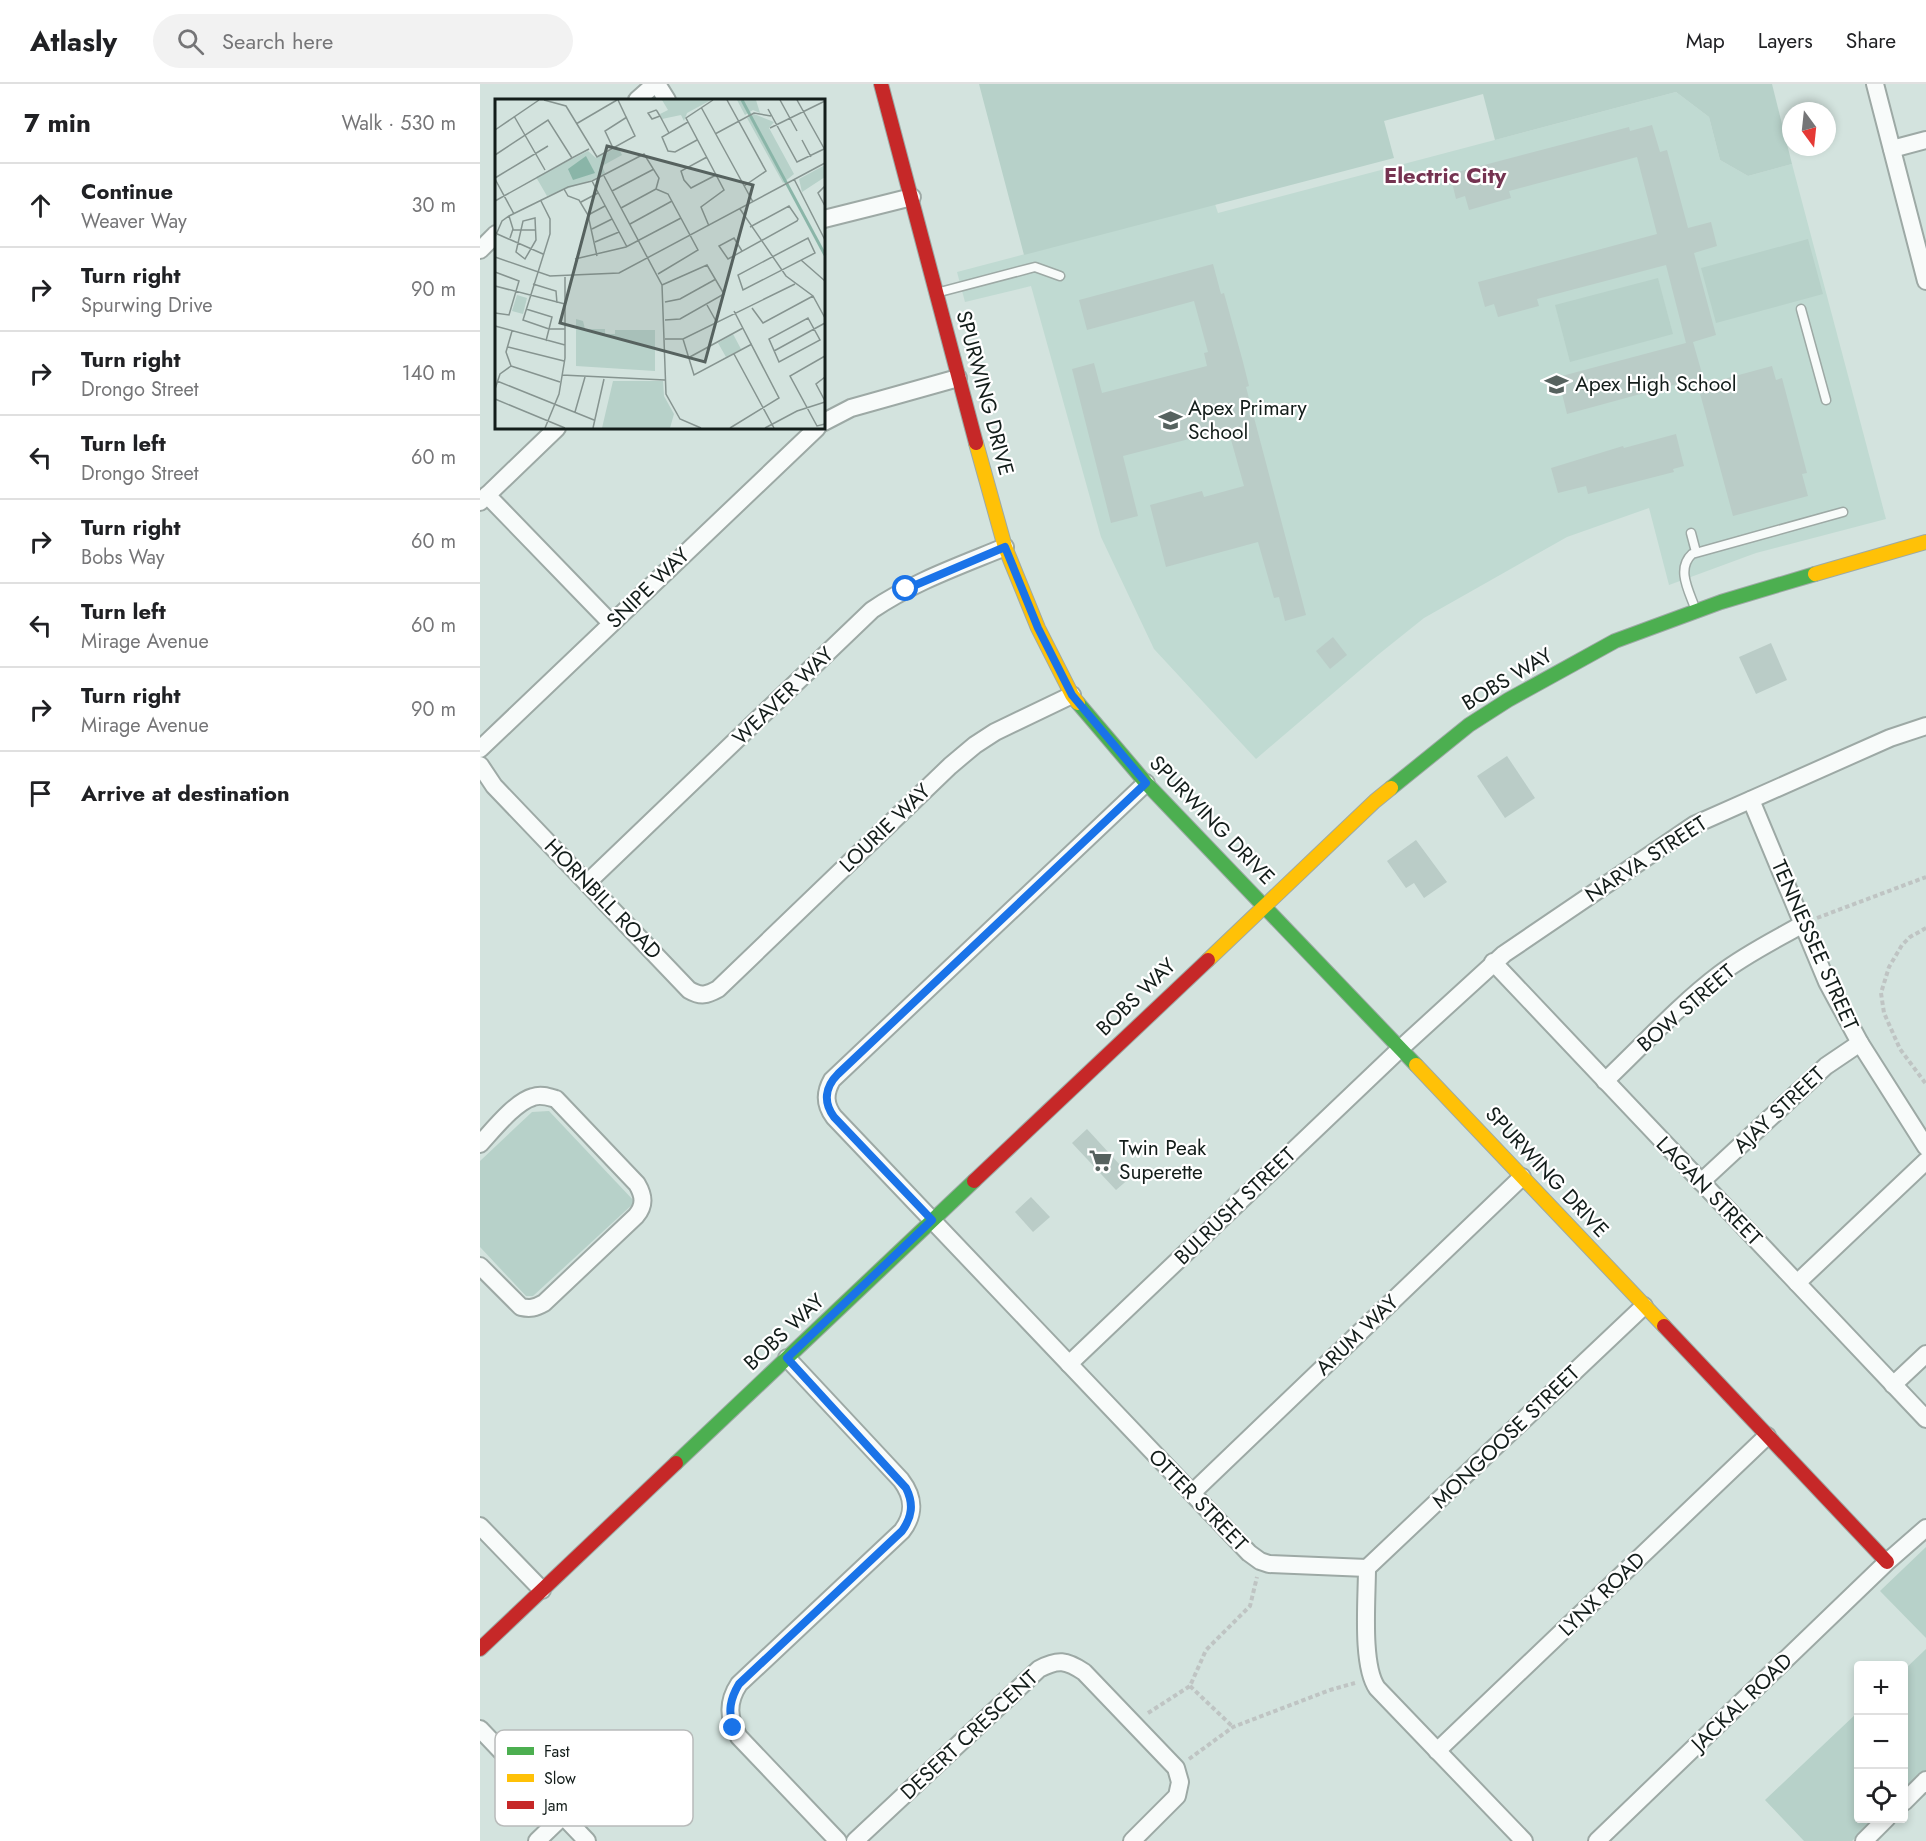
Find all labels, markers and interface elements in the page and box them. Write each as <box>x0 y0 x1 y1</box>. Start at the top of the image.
search box <box>153 14 573 68</box>
text: Atlasly <box>30 21 117 62</box>
icon: search <box>174 25 207 58</box>
text: Search here <box>222 25 333 57</box>
text: Map <box>1686 26 1725 56</box>
text: Layers <box>1758 26 1813 56</box>
text: Share <box>1846 26 1896 56</box>
inset map <box>495 99 825 429</box>
north arrow <box>1782 102 1836 156</box>
text: 7 min <box>24 104 91 142</box>
text: Walk · 530 m <box>341 109 456 138</box>
district label: Electric City <box>1384 159 1507 191</box>
text: Continue <box>81 175 173 207</box>
icon: ahead <box>24 189 57 222</box>
text: 30 m <box>411 191 456 220</box>
text: Weaver Way <box>81 207 187 236</box>
text: Turn right <box>81 259 181 291</box>
icon: right <box>24 273 57 306</box>
text: 90 m <box>411 275 456 304</box>
text: Spurwing Drive <box>81 291 212 320</box>
street label: SPURWING DRIVE <box>949 307 1021 479</box>
text: Turn right <box>81 343 181 375</box>
icon: right <box>24 357 57 390</box>
text: 140 m <box>402 359 456 388</box>
place label: Apex High School <box>1575 369 1737 399</box>
school or university icon: Apex High School <box>1544 371 1570 397</box>
text: Drongo Street <box>81 375 199 404</box>
place label: Apex Primary School <box>1188 393 1308 447</box>
school or university icon: Apex Primary School <box>1157 407 1183 433</box>
text: Turn left <box>81 427 166 459</box>
icon: left <box>24 441 57 474</box>
text: 60 m <box>411 443 456 472</box>
text: Drongo Street <box>81 459 199 488</box>
text: Turn right <box>81 511 181 543</box>
icon: right <box>24 525 57 558</box>
text: 60 m <box>411 527 456 556</box>
street label: SNIPE WAY <box>600 541 696 635</box>
text: Bobs Way <box>81 543 165 572</box>
route start <box>892 575 918 601</box>
text: Turn left <box>81 595 166 627</box>
icon: left <box>24 609 57 642</box>
text: 60 m <box>411 611 456 640</box>
text: Mirage Avenue <box>81 627 209 656</box>
street label: WEAVER WAY <box>726 640 840 752</box>
street label: BOBS WAY <box>1456 640 1558 718</box>
text: Turn right <box>81 679 181 711</box>
icon: right <box>24 693 57 726</box>
text: 90 m <box>411 695 456 724</box>
text: Mirage Avenue <box>81 711 209 740</box>
street label: SPURWING DRIVE <box>1142 749 1282 891</box>
icon: arrive <box>24 777 57 810</box>
text: Arrive at destination <box>81 777 290 809</box>
street label: LOURIE WAY <box>833 777 937 879</box>
street label: NARVA STREET <box>1579 808 1713 910</box>
street label: HORNBILL ROAD <box>537 832 669 966</box>
street label: TENNESSEE STREET <box>1764 855 1866 1035</box>
street label: BOBS WAY <box>1089 951 1183 1043</box>
street label: BOW STREET <box>1631 957 1742 1059</box>
street label: AJAY STREET <box>1727 1060 1832 1160</box>
street label: SPURWING DRIVE <box>1478 1100 1616 1244</box>
street label: LAGAN STREET <box>1649 1130 1769 1252</box>
place label: Twin Peak Superette <box>1119 1133 1207 1187</box>
street label: BULRUSH STREET <box>1168 1140 1302 1272</box>
supermarket icon: Twin Peak Superette <box>1088 1147 1114 1173</box>
street label: BOBS WAY <box>737 1287 831 1377</box>
street label: ARUM WAY <box>1309 1288 1405 1382</box>
street label: MONGOOSE STREET <box>1426 1358 1587 1515</box>
street label: OTTER STREET <box>1141 1442 1255 1558</box>
street label: LYNX ROAD <box>1552 1545 1652 1643</box>
street label: JACKAL ROAD <box>1683 1646 1799 1760</box>
map controls <box>1854 1661 1908 1823</box>
button: + <box>1854 1661 1908 1715</box>
street label: DESERT CRESCENT <box>894 1663 1044 1807</box>
route end <box>719 1714 745 1740</box>
button: − <box>1854 1715 1908 1769</box>
legend <box>495 1730 693 1826</box>
text: Fast <box>544 1740 570 1763</box>
text: Slow <box>544 1767 576 1790</box>
button: locate <box>1854 1769 1908 1823</box>
text: Jam <box>542 1794 568 1817</box>

